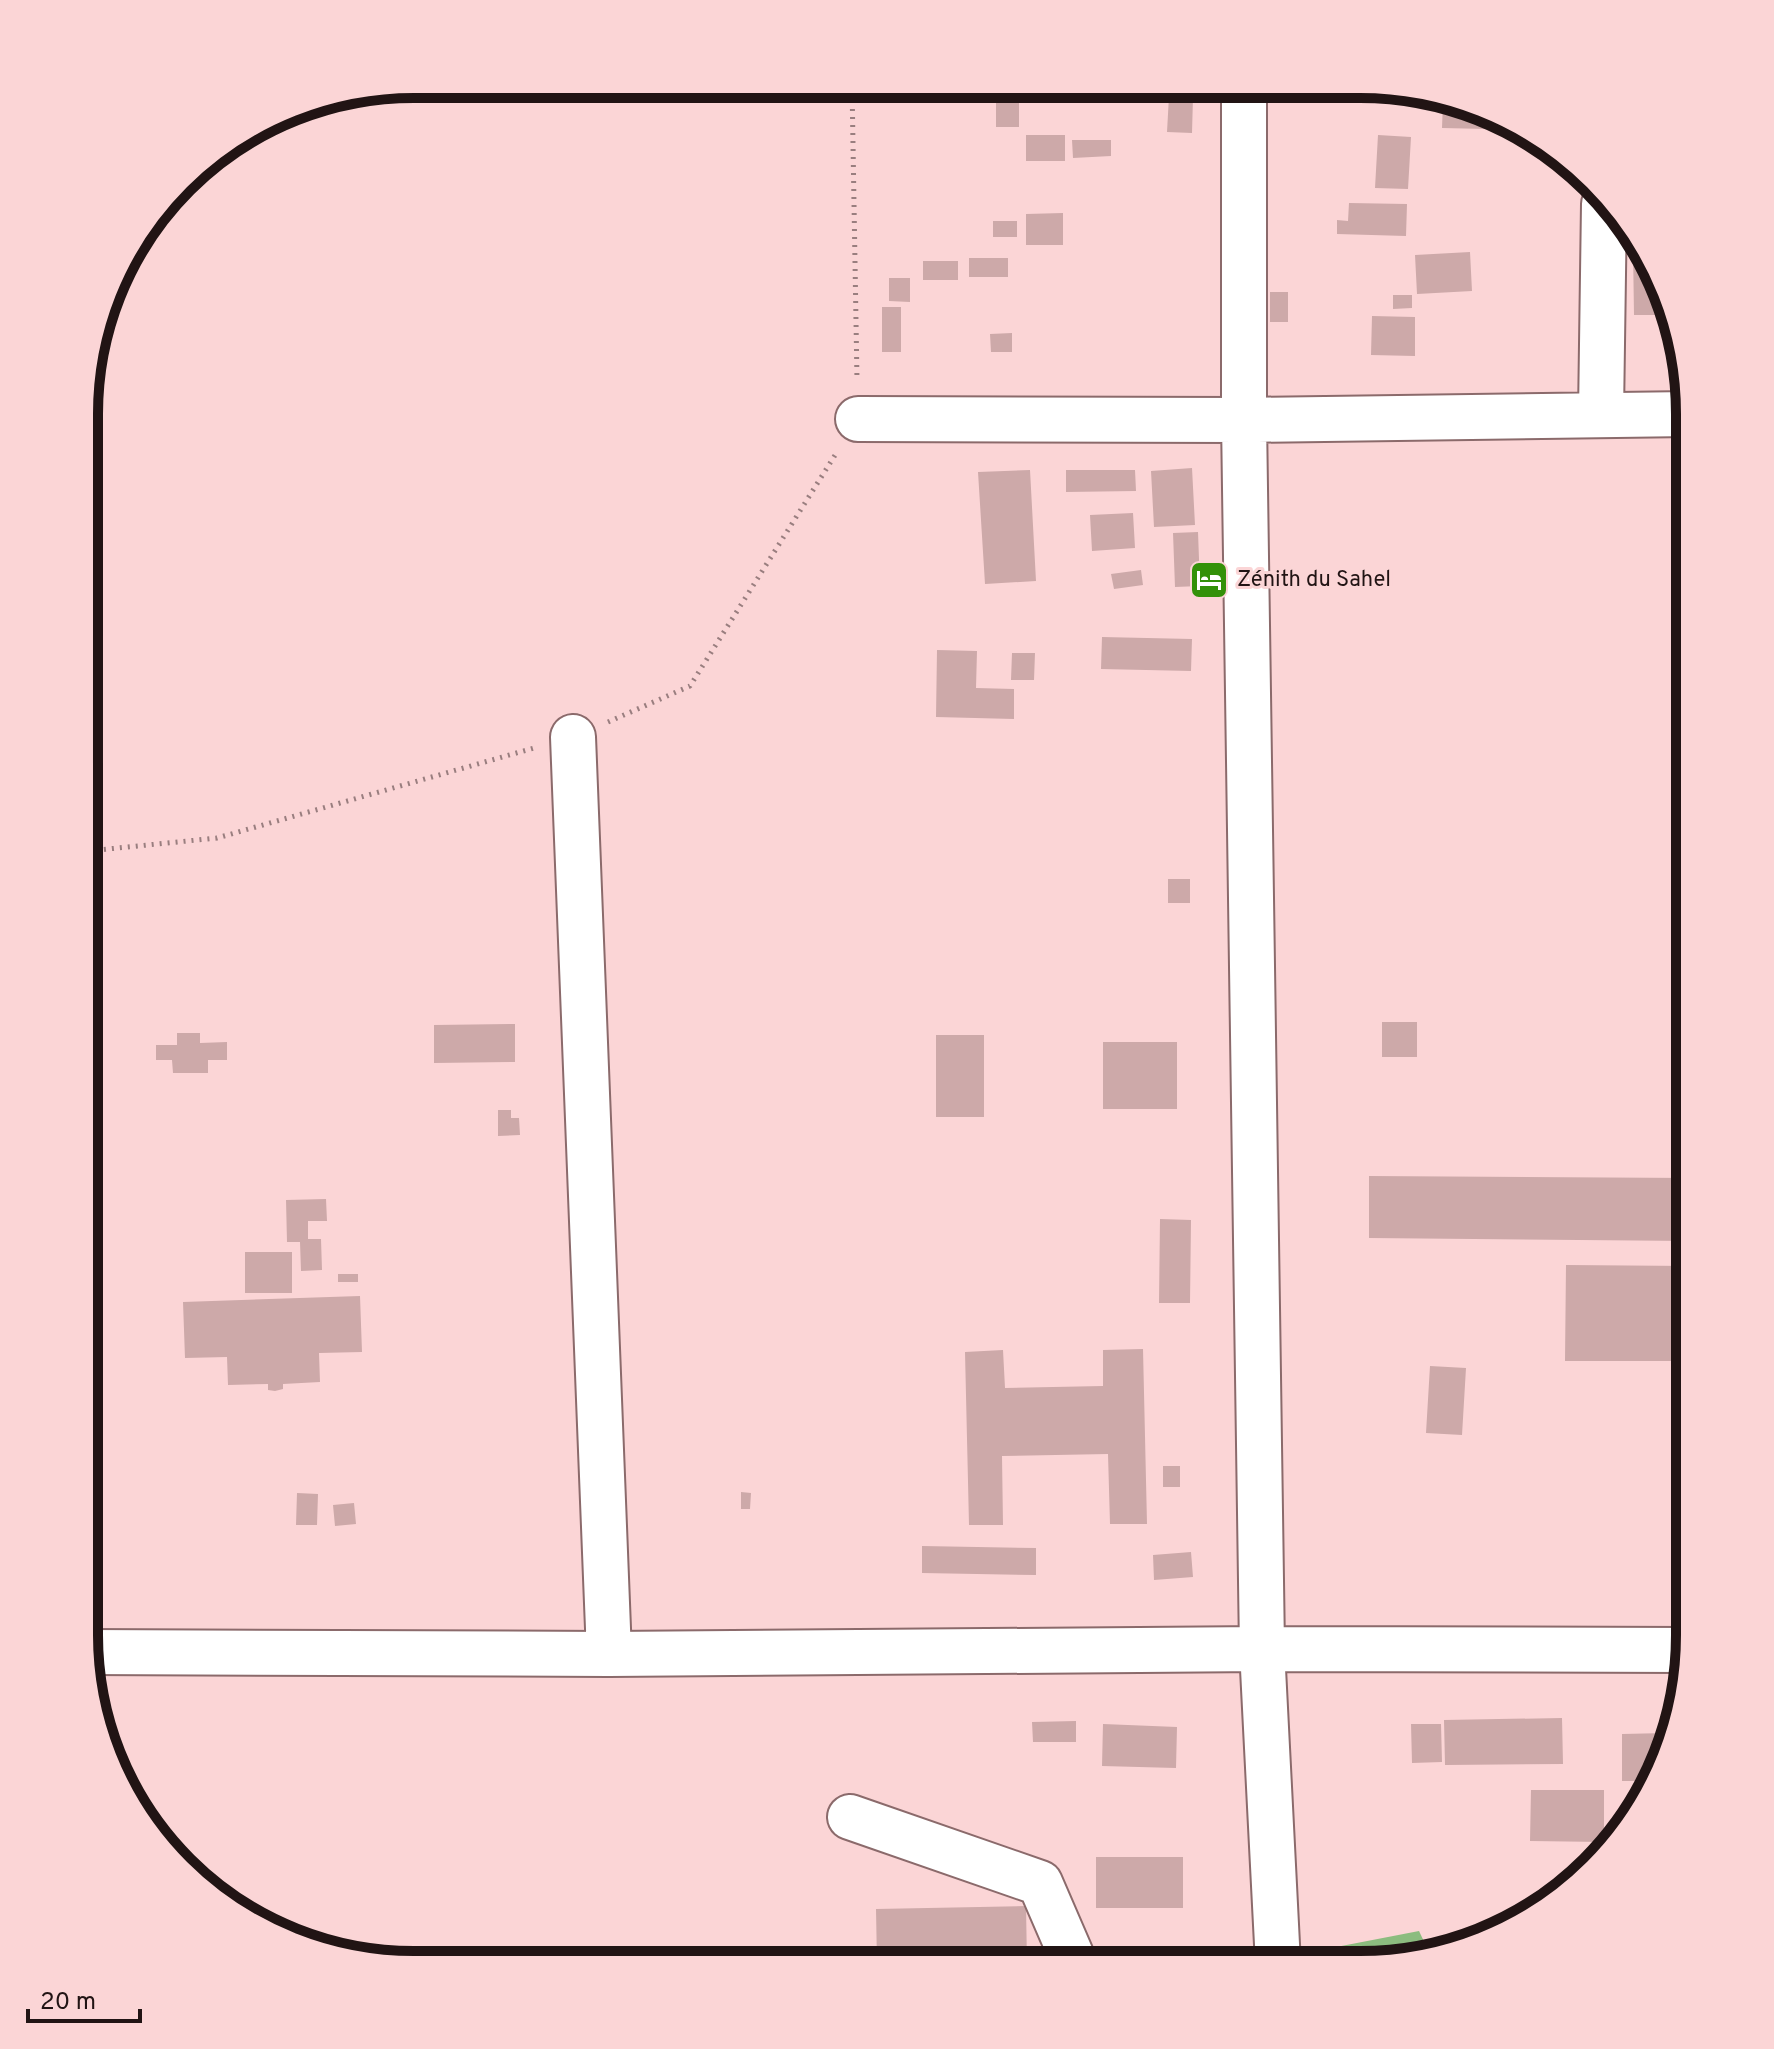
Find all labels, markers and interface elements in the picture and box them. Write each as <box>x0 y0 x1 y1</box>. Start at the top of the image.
hotel icon: Zénith du Sahel <box>1188 559 1230 601</box>
place label: Zénith du Sahel <box>1237 567 1391 594</box>
scale bar <box>28 1973 140 2023</box>
text: 20 m <box>40 1988 96 2018</box>

